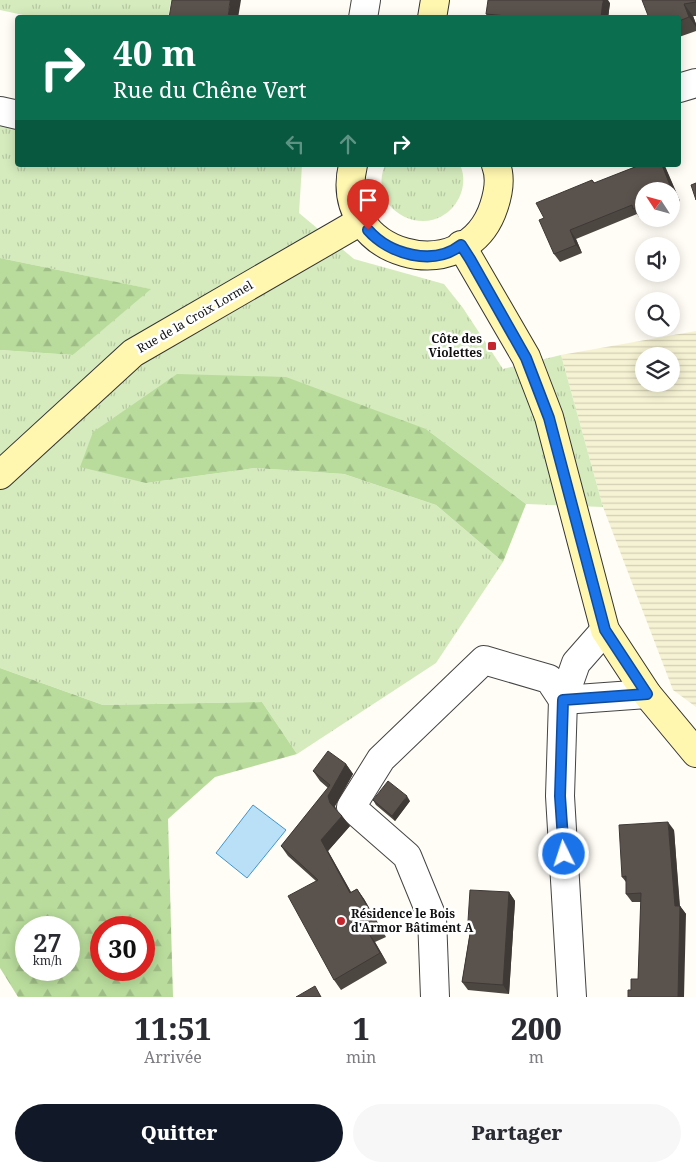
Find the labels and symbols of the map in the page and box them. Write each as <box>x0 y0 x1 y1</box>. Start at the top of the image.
pin <box>347 179 389 230</box>
north arrow <box>635 182 680 228</box>
street label: Rue de la Croix Lormel <box>134 276 256 357</box>
place label: Côte des Violettes <box>429 330 482 361</box>
marker: Côte des Violettes <box>486 340 498 352</box>
position arrow <box>537 827 589 879</box>
place label: Résidence le Bois d'Armor Bâtiment A <box>351 905 474 936</box>
marker: Résidence le Bois d'Armor Bâtiment A <box>335 915 347 927</box>
speed limit sign: 30 <box>90 916 155 981</box>

